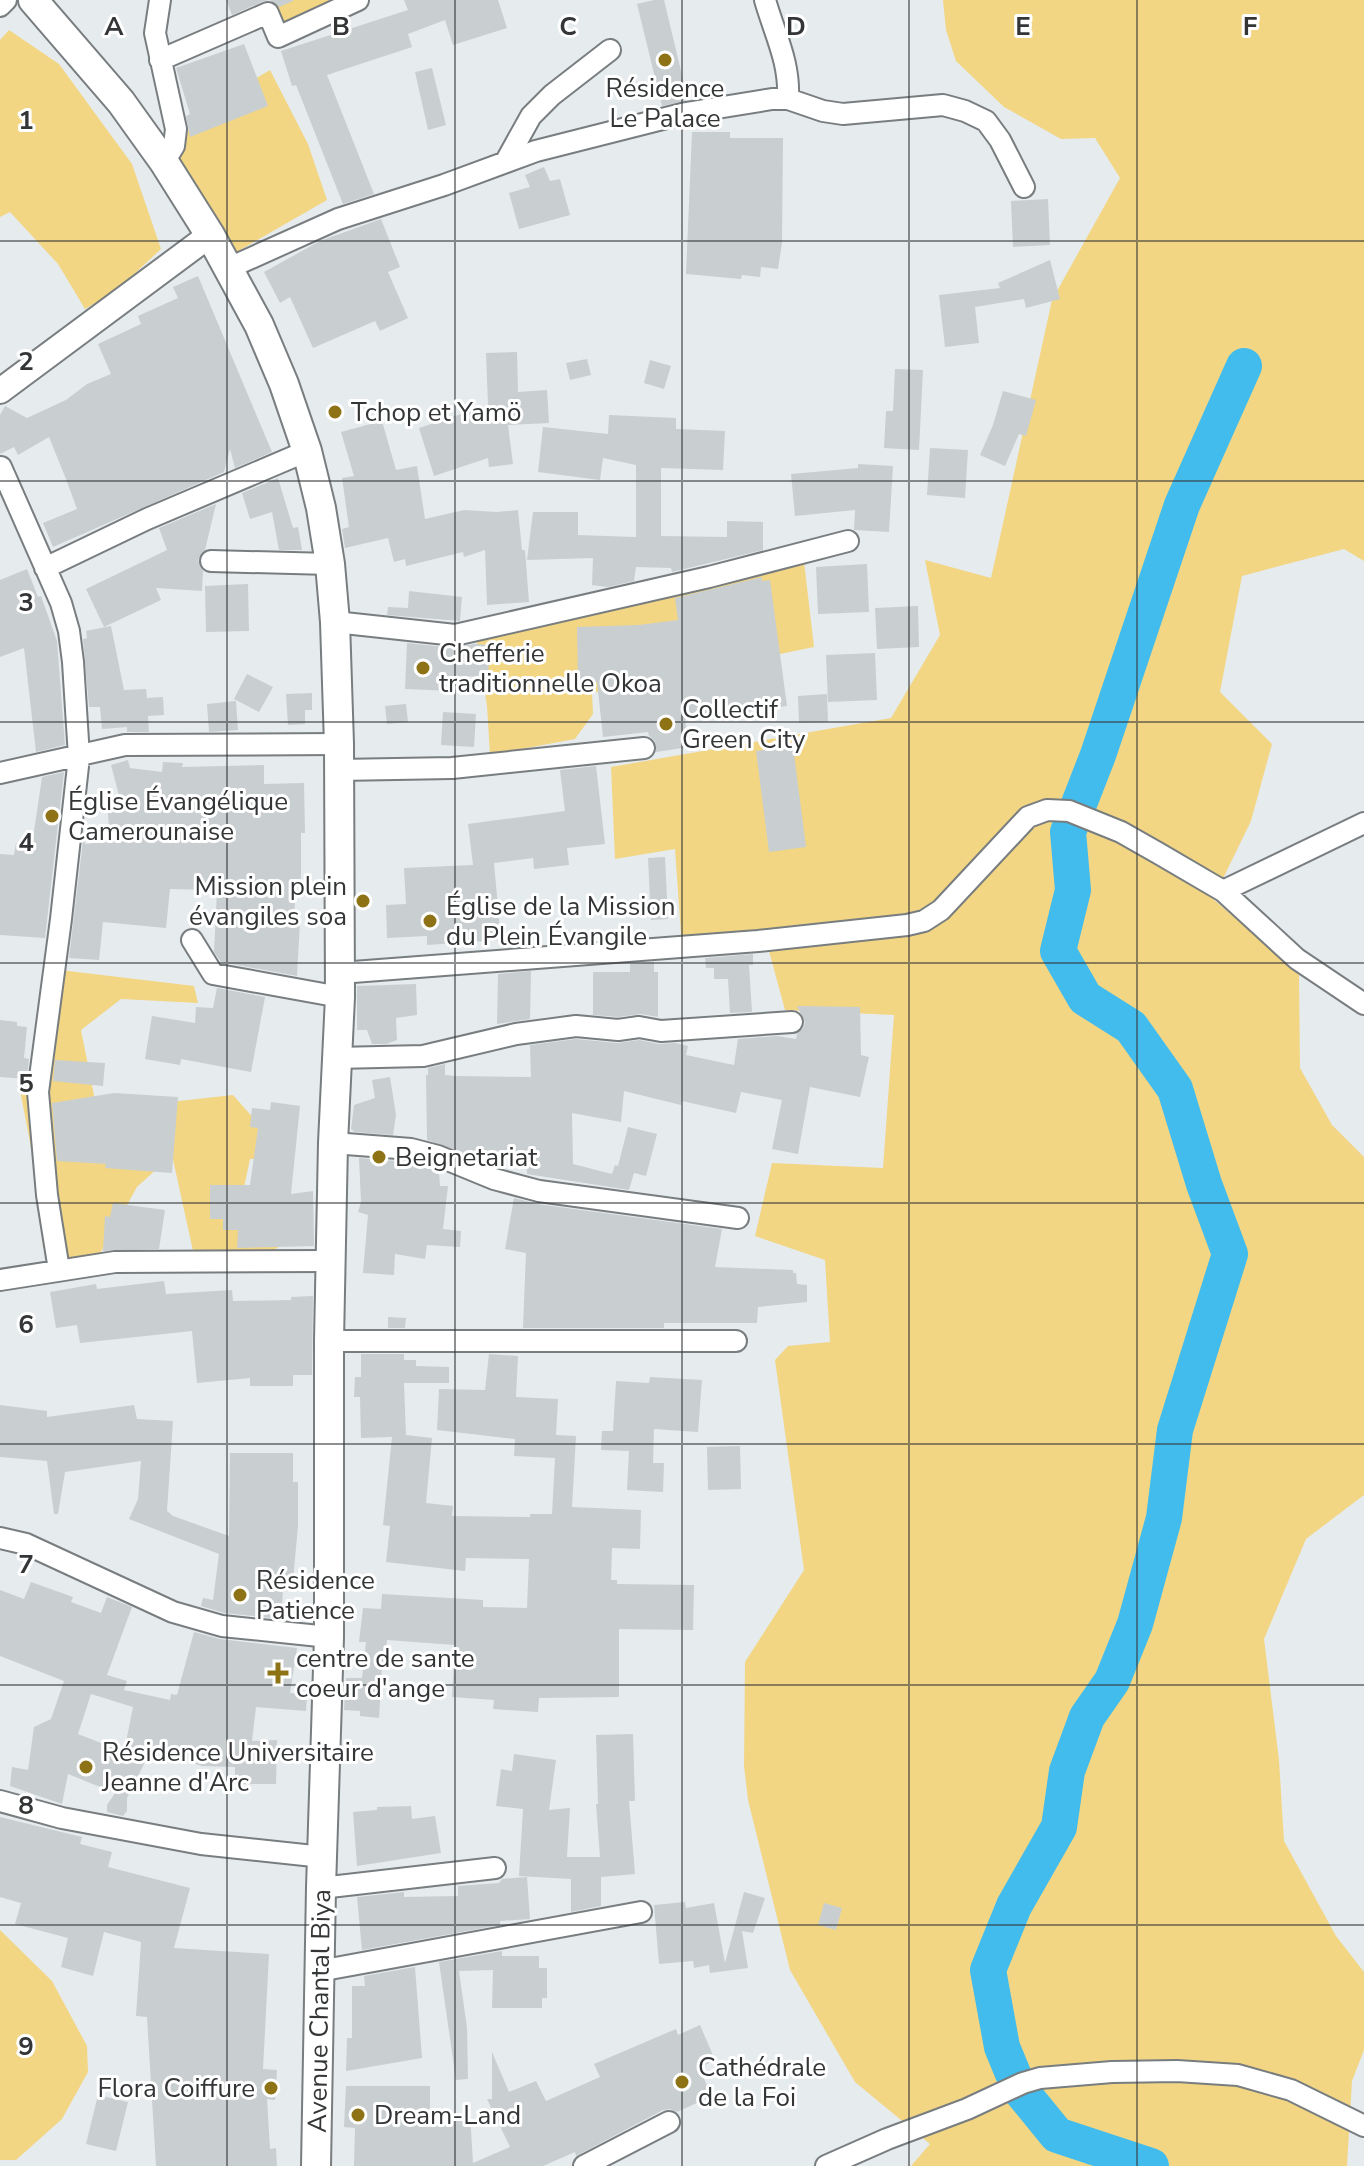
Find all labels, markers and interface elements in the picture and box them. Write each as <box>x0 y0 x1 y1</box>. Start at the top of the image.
text: A <box>104 9 124 44</box>
text: B <box>332 9 350 44</box>
text: C <box>559 9 577 44</box>
text: D <box>786 9 806 44</box>
text: E <box>1015 9 1031 44</box>
text: F <box>1243 9 1257 44</box>
marker: Résidence Le Palace <box>656 51 674 69</box>
place label: Résidence Le Palace <box>606 71 724 136</box>
text: 1 <box>18 103 34 138</box>
text: 2 <box>18 344 34 379</box>
place label: Tchop et Yamö <box>351 395 521 430</box>
marker: Tchop et Yamö <box>326 403 344 421</box>
text: 3 <box>18 585 34 620</box>
place label: Chefferie traditionnelle Okoa <box>439 636 662 701</box>
marker: Chefferie traditionnelle Okoa <box>414 659 432 677</box>
place label: Collectif Green City <box>682 692 806 757</box>
marker: Collectif Green City <box>657 715 675 733</box>
place label: Église Évangélique Camerounaise <box>68 784 288 849</box>
marker: Église Évangélique Camerounaise <box>43 807 61 825</box>
text: 4 <box>18 825 34 860</box>
place label: Mission plein évangiles soa <box>189 869 347 934</box>
place label: Église de la Mission du Plein Évangile <box>446 889 675 954</box>
marker: Mission plein évangiles soa <box>354 892 372 910</box>
marker: Église de la Mission du Plein Évangile <box>421 912 439 930</box>
text: 5 <box>18 1066 34 1101</box>
place label: Beignetariat <box>395 1140 538 1175</box>
marker: Beignetariat <box>370 1148 388 1166</box>
text: 6 <box>18 1307 34 1342</box>
text: 7 <box>18 1547 34 1582</box>
place label: Résidence Patience <box>256 1563 375 1628</box>
marker: Résidence Patience <box>231 1586 249 1604</box>
place label: centre de sante coeur d'ange <box>296 1641 475 1706</box>
marker: centre de sante coeur d'ange <box>267 1662 289 1684</box>
place label: Résidence Universitaire Jeanne d'Arc <box>101 1735 374 1800</box>
marker: Résidence Universitaire Jeanne d'Arc <box>77 1758 95 1776</box>
text: 8 <box>18 1788 34 1823</box>
street label: Avenue Chantal Biya <box>300 1889 339 2133</box>
text: 9 <box>18 2029 34 2064</box>
place label: Cathédrale de la Foi <box>698 2050 826 2115</box>
place label: Flora Coiffure <box>98 2071 255 2106</box>
marker: Cathédrale de la Foi <box>673 2073 691 2091</box>
marker: Flora Coiffure <box>262 2079 280 2097</box>
place label: Dream-Land <box>374 2098 521 2133</box>
marker: Dream-Land <box>349 2106 367 2124</box>

